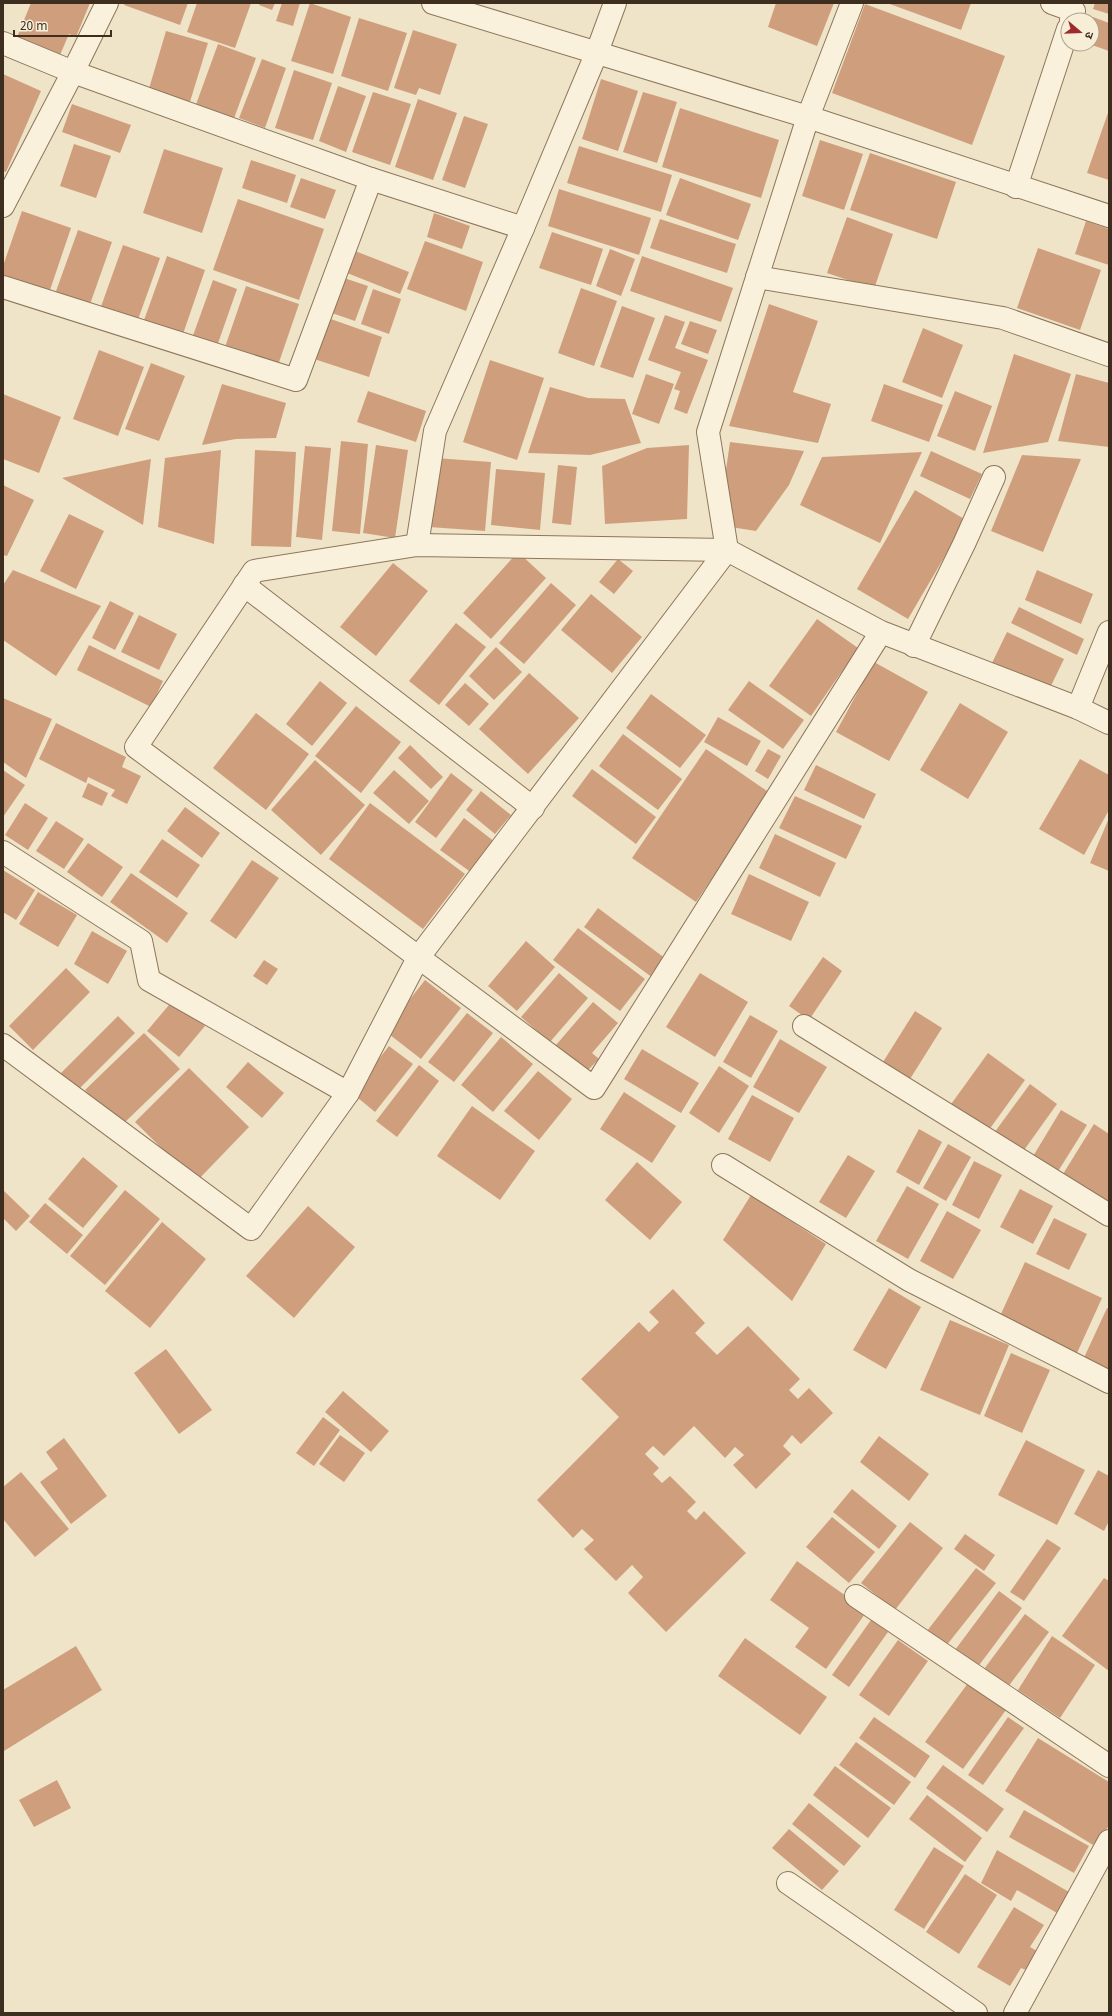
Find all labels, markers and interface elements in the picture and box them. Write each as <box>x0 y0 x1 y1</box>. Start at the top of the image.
scale bar <box>14 12 111 38</box>
north arrow <box>1060 12 1100 52</box>
text: 20 m <box>20 19 48 35</box>
text: उ <box>1081 30 1096 41</box>

